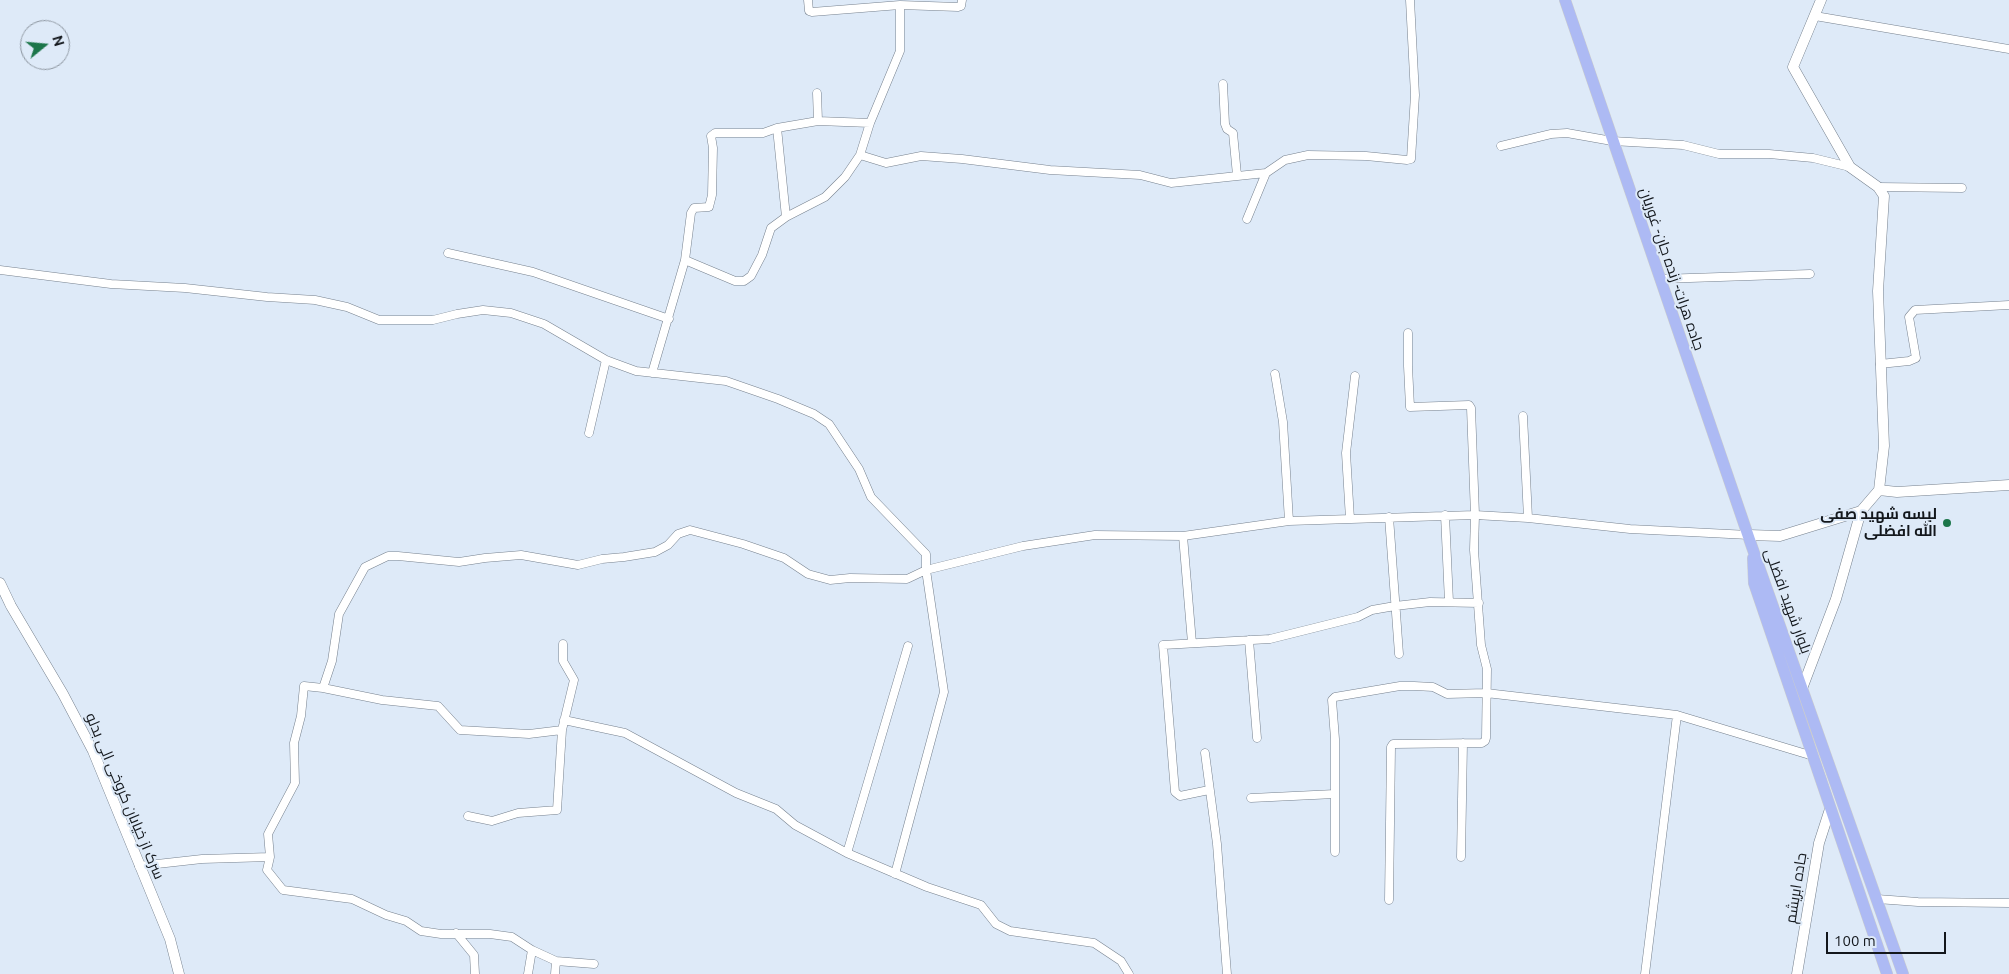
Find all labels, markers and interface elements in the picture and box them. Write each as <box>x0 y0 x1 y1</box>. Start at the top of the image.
north arrow <box>20 20 70 70</box>
text: N <box>49 34 68 48</box>
street label: جاده هرات- زنده جان- غوریان <box>1636 185 1708 353</box>
place label: لیسه شهید صفی الله افضلی <box>1820 505 1937 540</box>
marker: لیسه شهید صفی الله افضلی <box>1941 517 1953 529</box>
street label: بلوار شهید افضلی <box>1761 546 1815 656</box>
street label: سرک از خیابان کروخی الی بدلو <box>82 710 168 882</box>
street label: جاده ابریشم <box>1782 851 1810 925</box>
scale bar <box>1829 922 1949 954</box>
text: 100 m <box>1834 932 1876 949</box>

